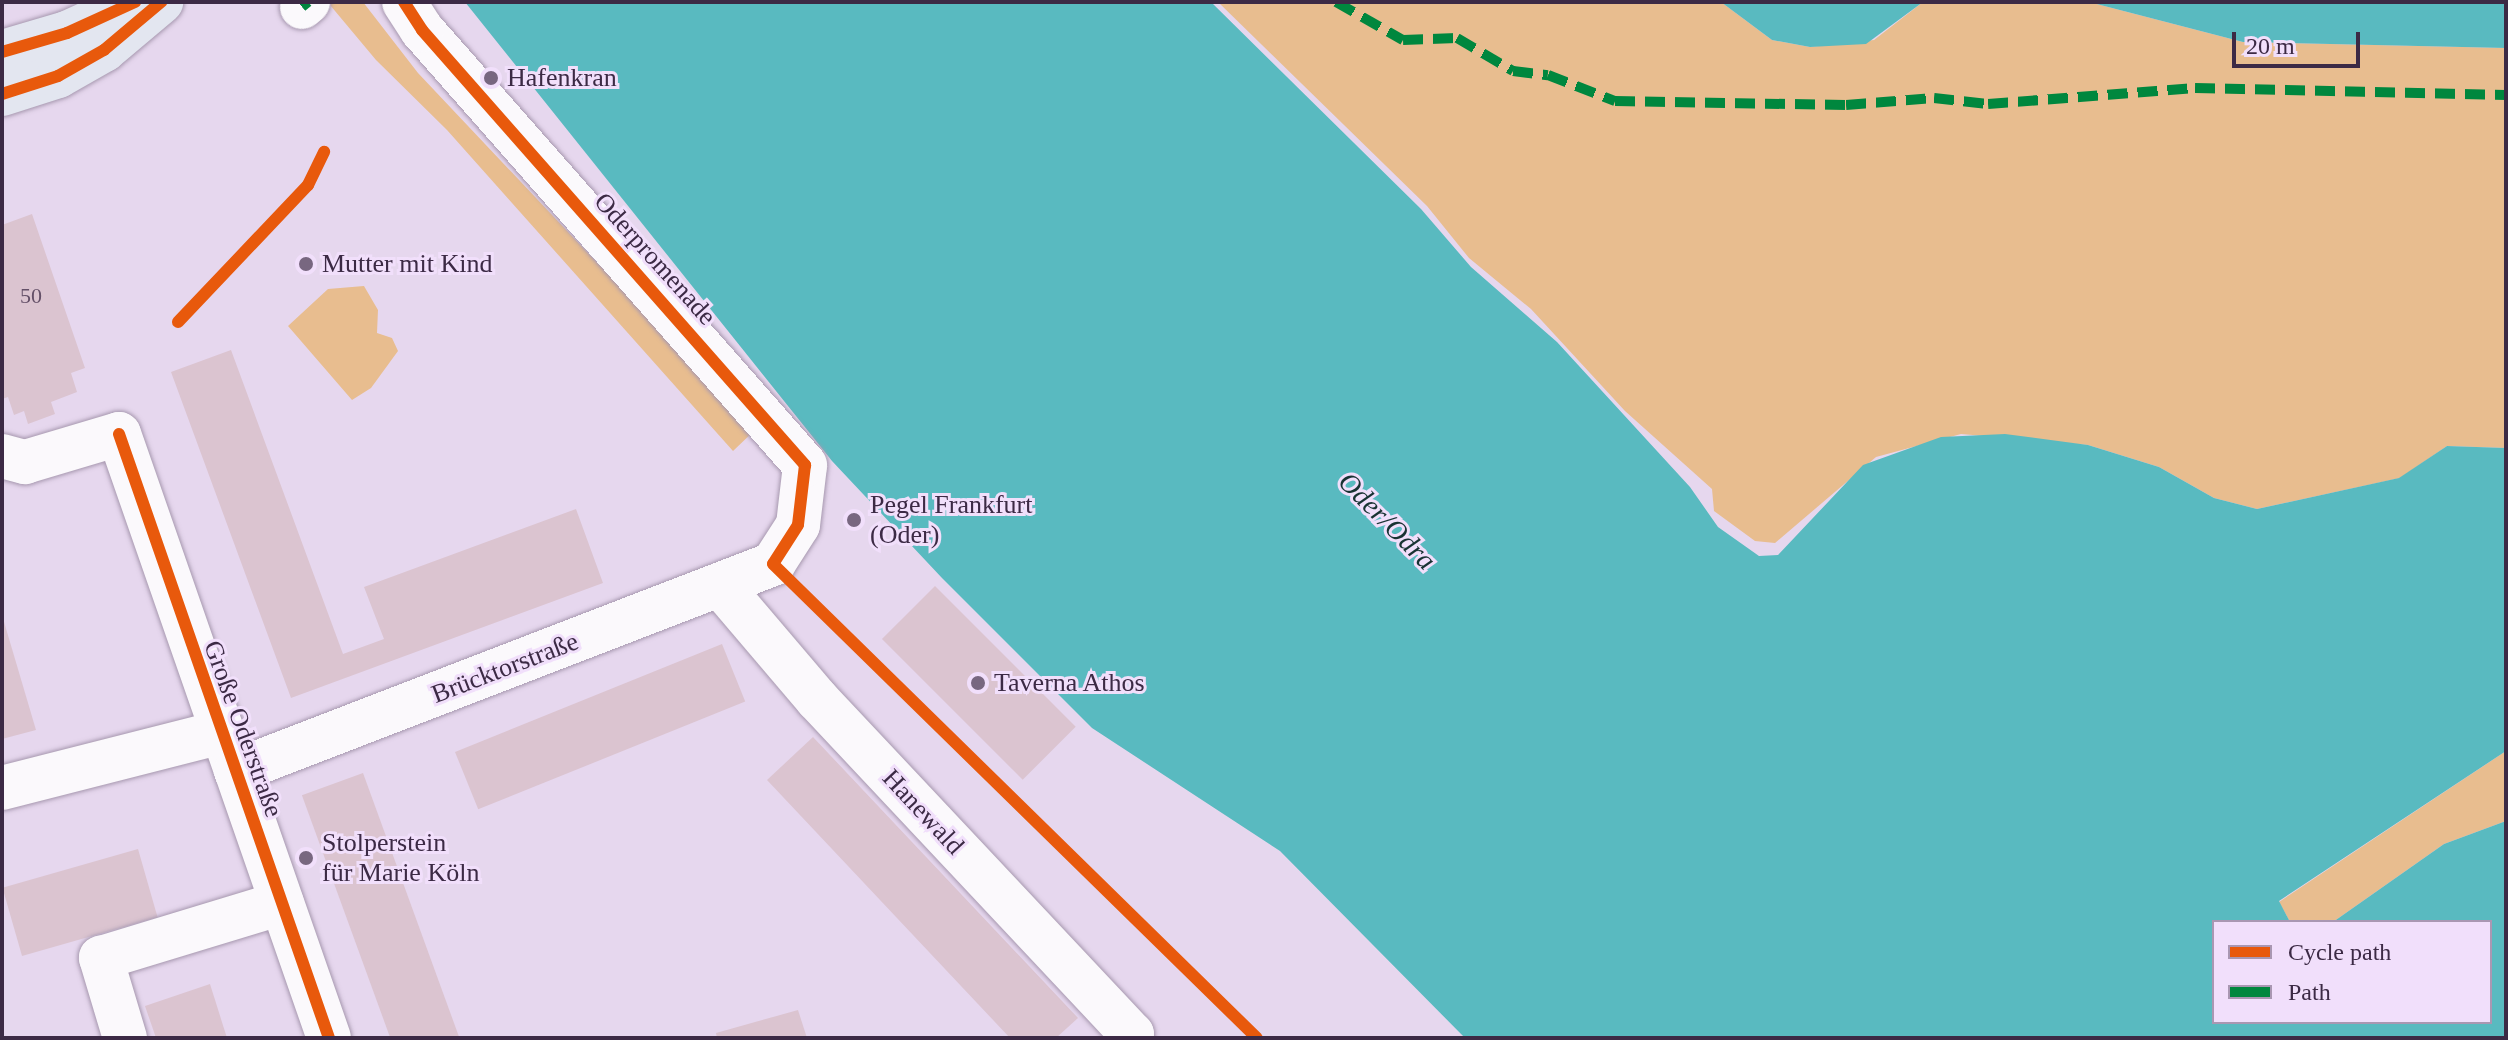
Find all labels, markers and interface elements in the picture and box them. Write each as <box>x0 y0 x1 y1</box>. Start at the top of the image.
scale bar <box>2236 16 2364 66</box>
text: 20 m <box>2246 33 2295 59</box>
place label: Hafenkran <box>507 62 617 94</box>
marker: Hafenkran <box>482 69 500 87</box>
street label: Oderpromenade <box>587 186 723 332</box>
place label: Mutter mit Kind <box>322 248 492 280</box>
marker: Mutter mit Kind <box>297 255 315 273</box>
house number: 50 <box>20 283 42 309</box>
water label: Oder/Odra <box>1331 465 1443 577</box>
place label: Pegel Frankfurt (Oder) <box>870 489 1032 550</box>
marker: Pegel Frankfurt (Oder) <box>845 511 863 529</box>
street label: Brücktorstraße <box>427 626 583 710</box>
street label: Große Oderstraße <box>197 636 289 822</box>
place label: Taverna Athos <box>994 667 1146 699</box>
marker: Taverna Athos <box>969 674 987 692</box>
street label: Hanewald <box>876 763 970 861</box>
place label: Stolperstein für Marie Köln <box>322 827 479 888</box>
marker: Stolperstein für Marie Köln <box>297 849 315 867</box>
legend <box>2212 920 2492 1024</box>
text: Cycle path <box>2288 939 2391 965</box>
text: Path <box>2288 979 2331 1005</box>

